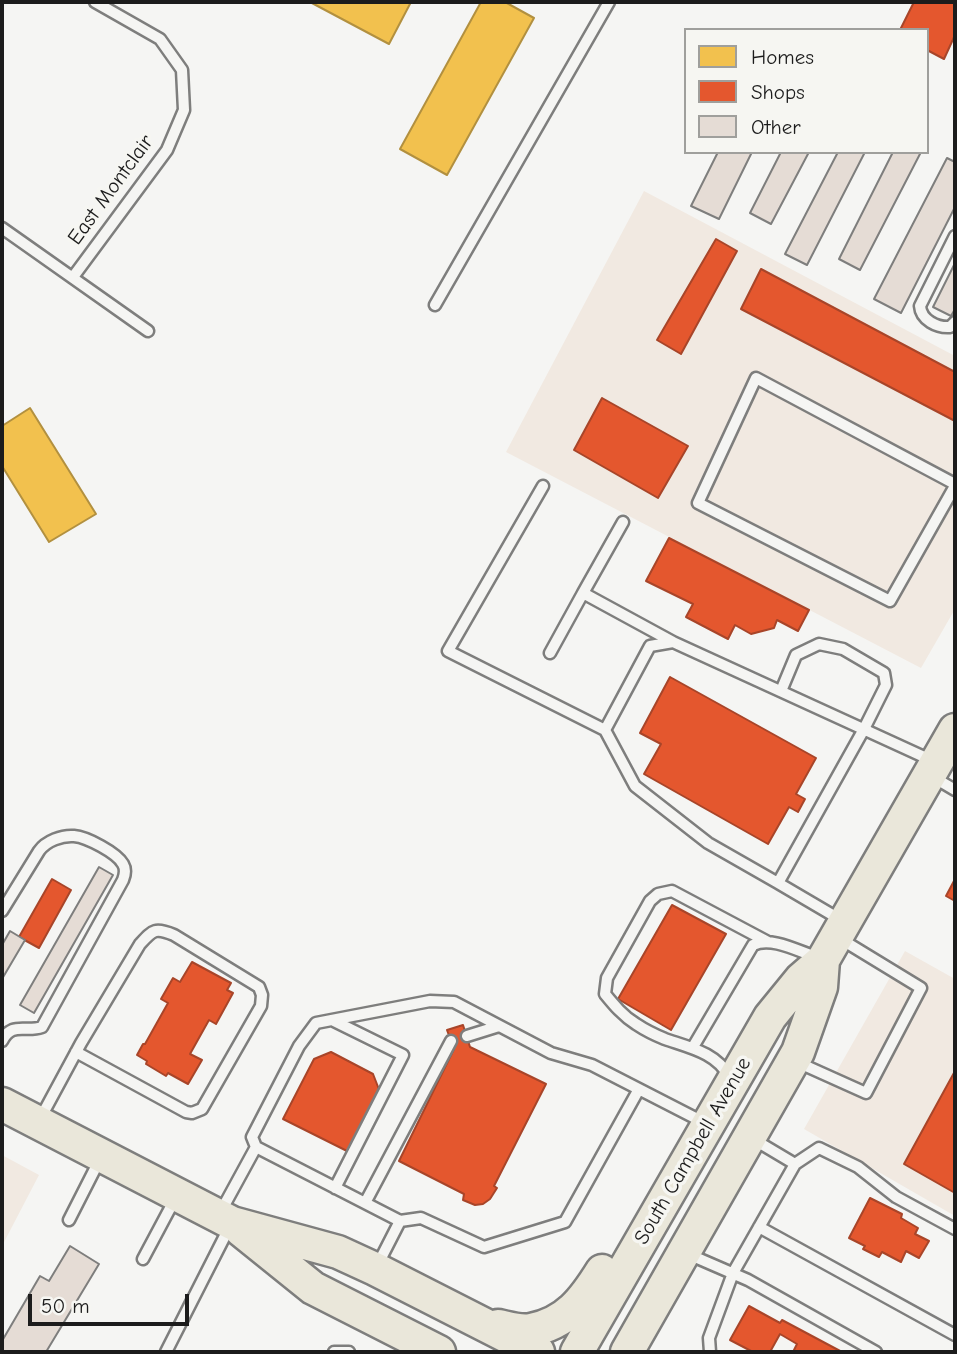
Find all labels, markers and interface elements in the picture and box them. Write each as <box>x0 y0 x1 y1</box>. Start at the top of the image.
legend <box>684 28 929 154</box>
text: Homes <box>751 45 814 69</box>
text: Shops <box>751 80 805 104</box>
text: Other <box>751 115 801 139</box>
street label: East Montclair <box>63 130 159 250</box>
street label: South Campbell Avenue <box>629 1053 757 1249</box>
scale bar <box>32 1280 192 1324</box>
text: 50 m <box>41 1294 90 1318</box>

